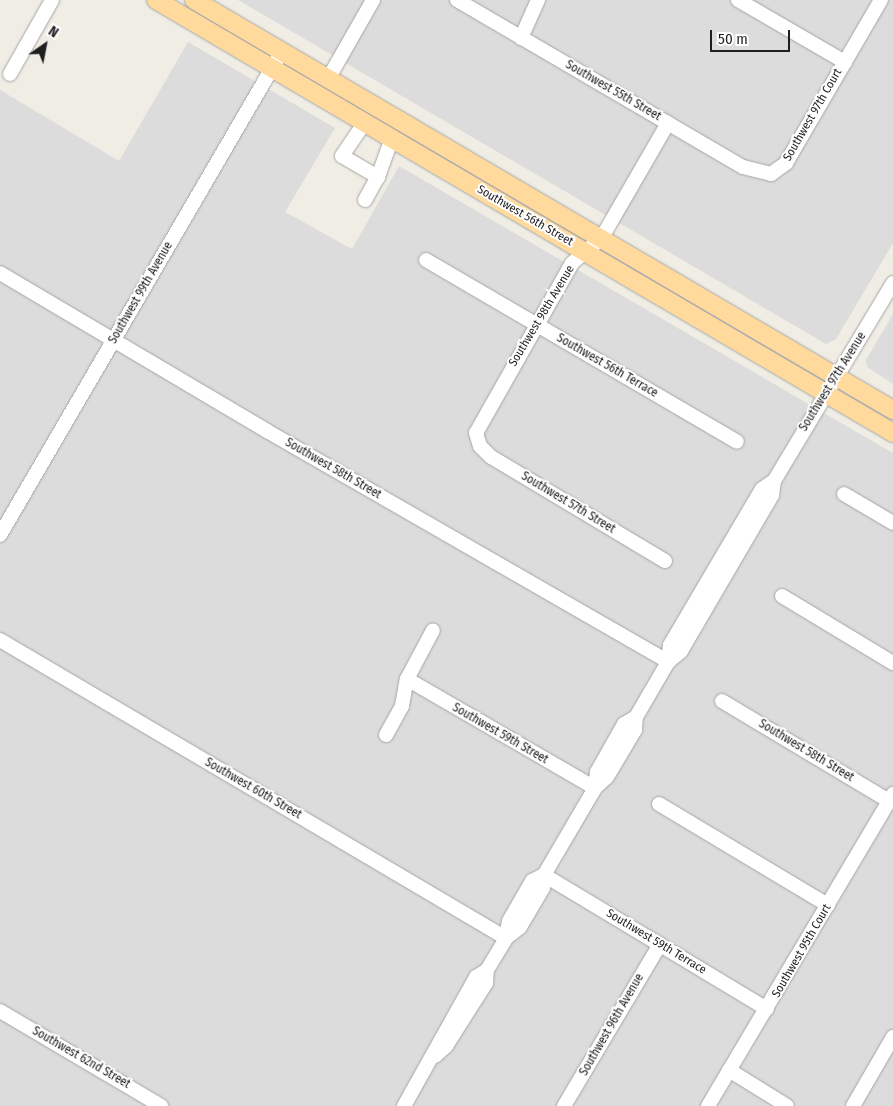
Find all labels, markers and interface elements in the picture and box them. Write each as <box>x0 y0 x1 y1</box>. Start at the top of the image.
north arrow <box>20 20 70 70</box>
scale bar <box>713 20 793 52</box>
text: N <box>45 23 62 41</box>
text: 50 m <box>718 30 748 48</box>
street label: Southwest 55th Street <box>563 58 663 124</box>
street label: Southwest 97th Court <box>781 66 845 164</box>
street label: Southwest 56th Street <box>474 183 576 249</box>
street label: Southwest 99th Avenue <box>106 240 176 346</box>
street label: Southwest 98th Avenue <box>506 263 578 369</box>
street label: Southwest 97th Avenue <box>797 330 869 434</box>
street label: Southwest 56th Terrace <box>554 331 660 401</box>
street label: Southwest 58th Street <box>282 436 384 502</box>
street label: Southwest 57th Street <box>518 469 618 537</box>
street label: Southwest 59th Street <box>450 701 550 767</box>
street label: Southwest 58th Street <box>756 717 856 785</box>
street label: Southwest 60th Street <box>202 755 304 823</box>
street label: Southwest 95th Court <box>769 902 835 1000</box>
street label: Southwest 59th Terrace <box>603 906 709 978</box>
street label: Southwest 96th Avenue <box>577 971 647 1079</box>
street label: Southwest 62nd Street <box>29 1024 133 1092</box>

